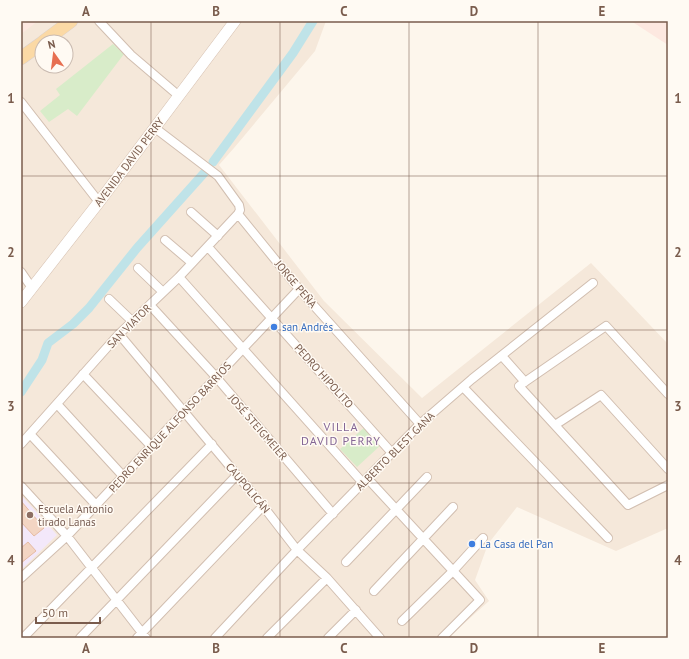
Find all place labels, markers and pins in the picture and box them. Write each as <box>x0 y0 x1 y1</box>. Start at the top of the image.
place label: san Andrés <box>282 320 333 334</box>
marker: san Andrés <box>269 322 279 332</box>
place label: Escuela Antonio tirado Lanas <box>38 502 113 529</box>
marker: Escuela Antonio tirado Lanas <box>25 510 35 520</box>
place label: La Casa del Pan <box>480 537 553 551</box>
marker: La Casa del Pan <box>467 539 477 549</box>

